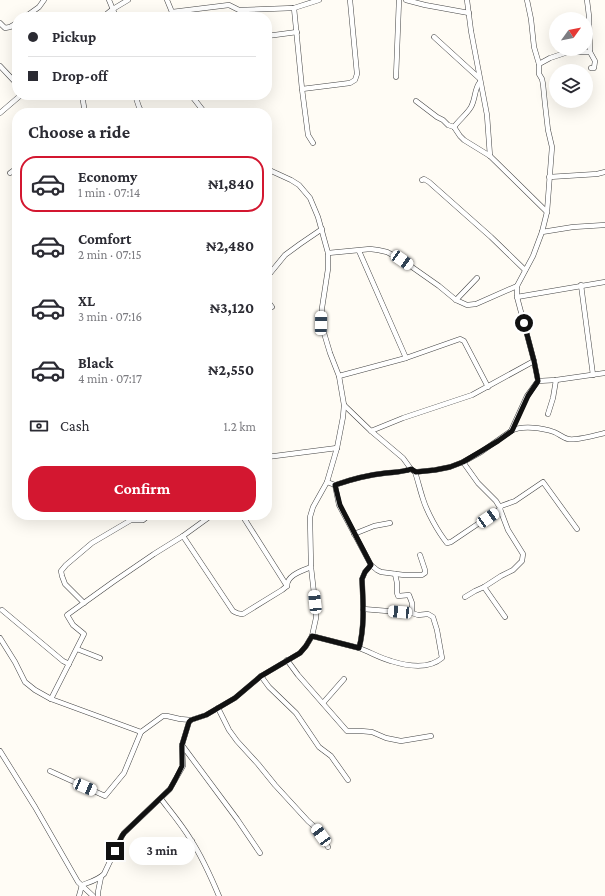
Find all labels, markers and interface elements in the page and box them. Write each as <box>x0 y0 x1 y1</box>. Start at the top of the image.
north arrow <box>549 12 593 56</box>
map controls <box>549 12 593 108</box>
text: Pickup <box>52 29 96 45</box>
button: layers <box>549 64 593 108</box>
text: Drop-off <box>52 68 108 84</box>
text: Choose a ride <box>28 122 130 142</box>
icon: car <box>30 166 66 202</box>
text: Economy <box>78 169 137 185</box>
text: ₦1,840 <box>208 176 254 192</box>
text: 1 min · 07:14 <box>78 185 140 200</box>
icon: car <box>30 228 66 264</box>
text: Comfort <box>78 231 132 247</box>
text: ₦2,480 <box>206 238 254 254</box>
text: 2 min · 07:15 <box>78 247 142 262</box>
car <box>389 248 415 272</box>
icon: car <box>30 290 66 326</box>
text: XL <box>78 293 95 309</box>
text: ₦3,120 <box>210 300 254 316</box>
text: 3 min · 07:16 <box>78 309 142 324</box>
car <box>315 311 327 335</box>
route start <box>515 314 533 332</box>
icon: car <box>30 352 66 388</box>
text: Black <box>78 355 113 371</box>
text: ₦2,550 <box>208 362 254 378</box>
text: 4 min · 07:17 <box>78 371 142 386</box>
icon: cash <box>28 415 50 437</box>
text: Cash <box>60 418 90 434</box>
text: 1.2 km <box>223 419 256 434</box>
button: Confirm <box>28 466 256 512</box>
car <box>475 506 501 530</box>
car <box>308 589 322 615</box>
car <box>388 605 412 619</box>
car <box>72 777 98 797</box>
car <box>309 822 333 848</box>
callout: 3 min <box>129 837 195 865</box>
route end <box>106 842 124 860</box>
text: 3 min <box>146 843 178 858</box>

